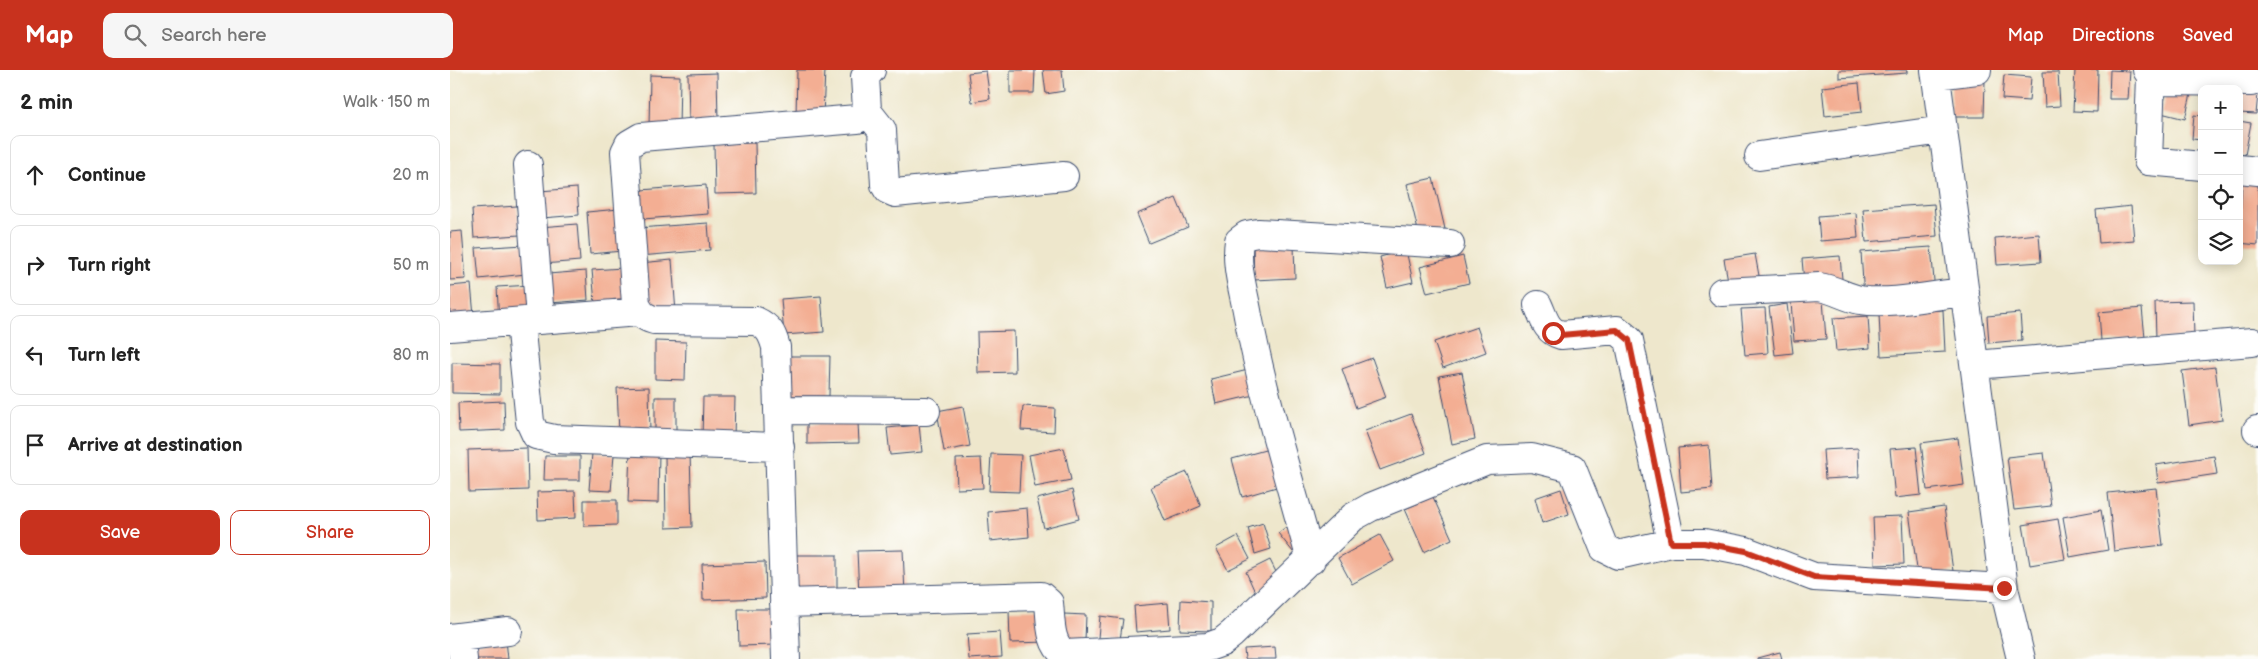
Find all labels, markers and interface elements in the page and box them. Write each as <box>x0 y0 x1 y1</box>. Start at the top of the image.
search box <box>103 13 453 58</box>
text: Map <box>25 21 73 50</box>
icon: search <box>121 21 149 49</box>
text: Search here <box>161 24 267 47</box>
text: Map <box>2008 25 2044 46</box>
text: Directions <box>2072 25 2154 46</box>
text: Saved <box>2182 25 2233 46</box>
map controls <box>2198 85 2243 265</box>
button: + <box>2198 85 2243 130</box>
text: 2 min <box>20 90 73 115</box>
text: Walk · 150 m <box>343 93 430 112</box>
button: − <box>2198 130 2243 175</box>
icon: ahead <box>21 161 49 189</box>
text: Continue <box>68 164 146 187</box>
text: 20 m <box>393 166 429 185</box>
button: locate <box>2198 175 2243 220</box>
button: layers <box>2198 220 2243 265</box>
icon: right <box>21 251 49 279</box>
text: Turn right <box>68 254 151 277</box>
text: 50 m <box>393 256 429 275</box>
route start <box>1542 322 1565 345</box>
icon: left <box>21 341 49 369</box>
text: Turn left <box>68 344 140 367</box>
text: 80 m <box>393 346 429 365</box>
icon: arrive <box>21 431 49 459</box>
text: Arrive at destination <box>68 434 243 457</box>
button: Save <box>20 510 220 555</box>
button: Share <box>230 510 430 555</box>
route end <box>1993 577 2016 600</box>

